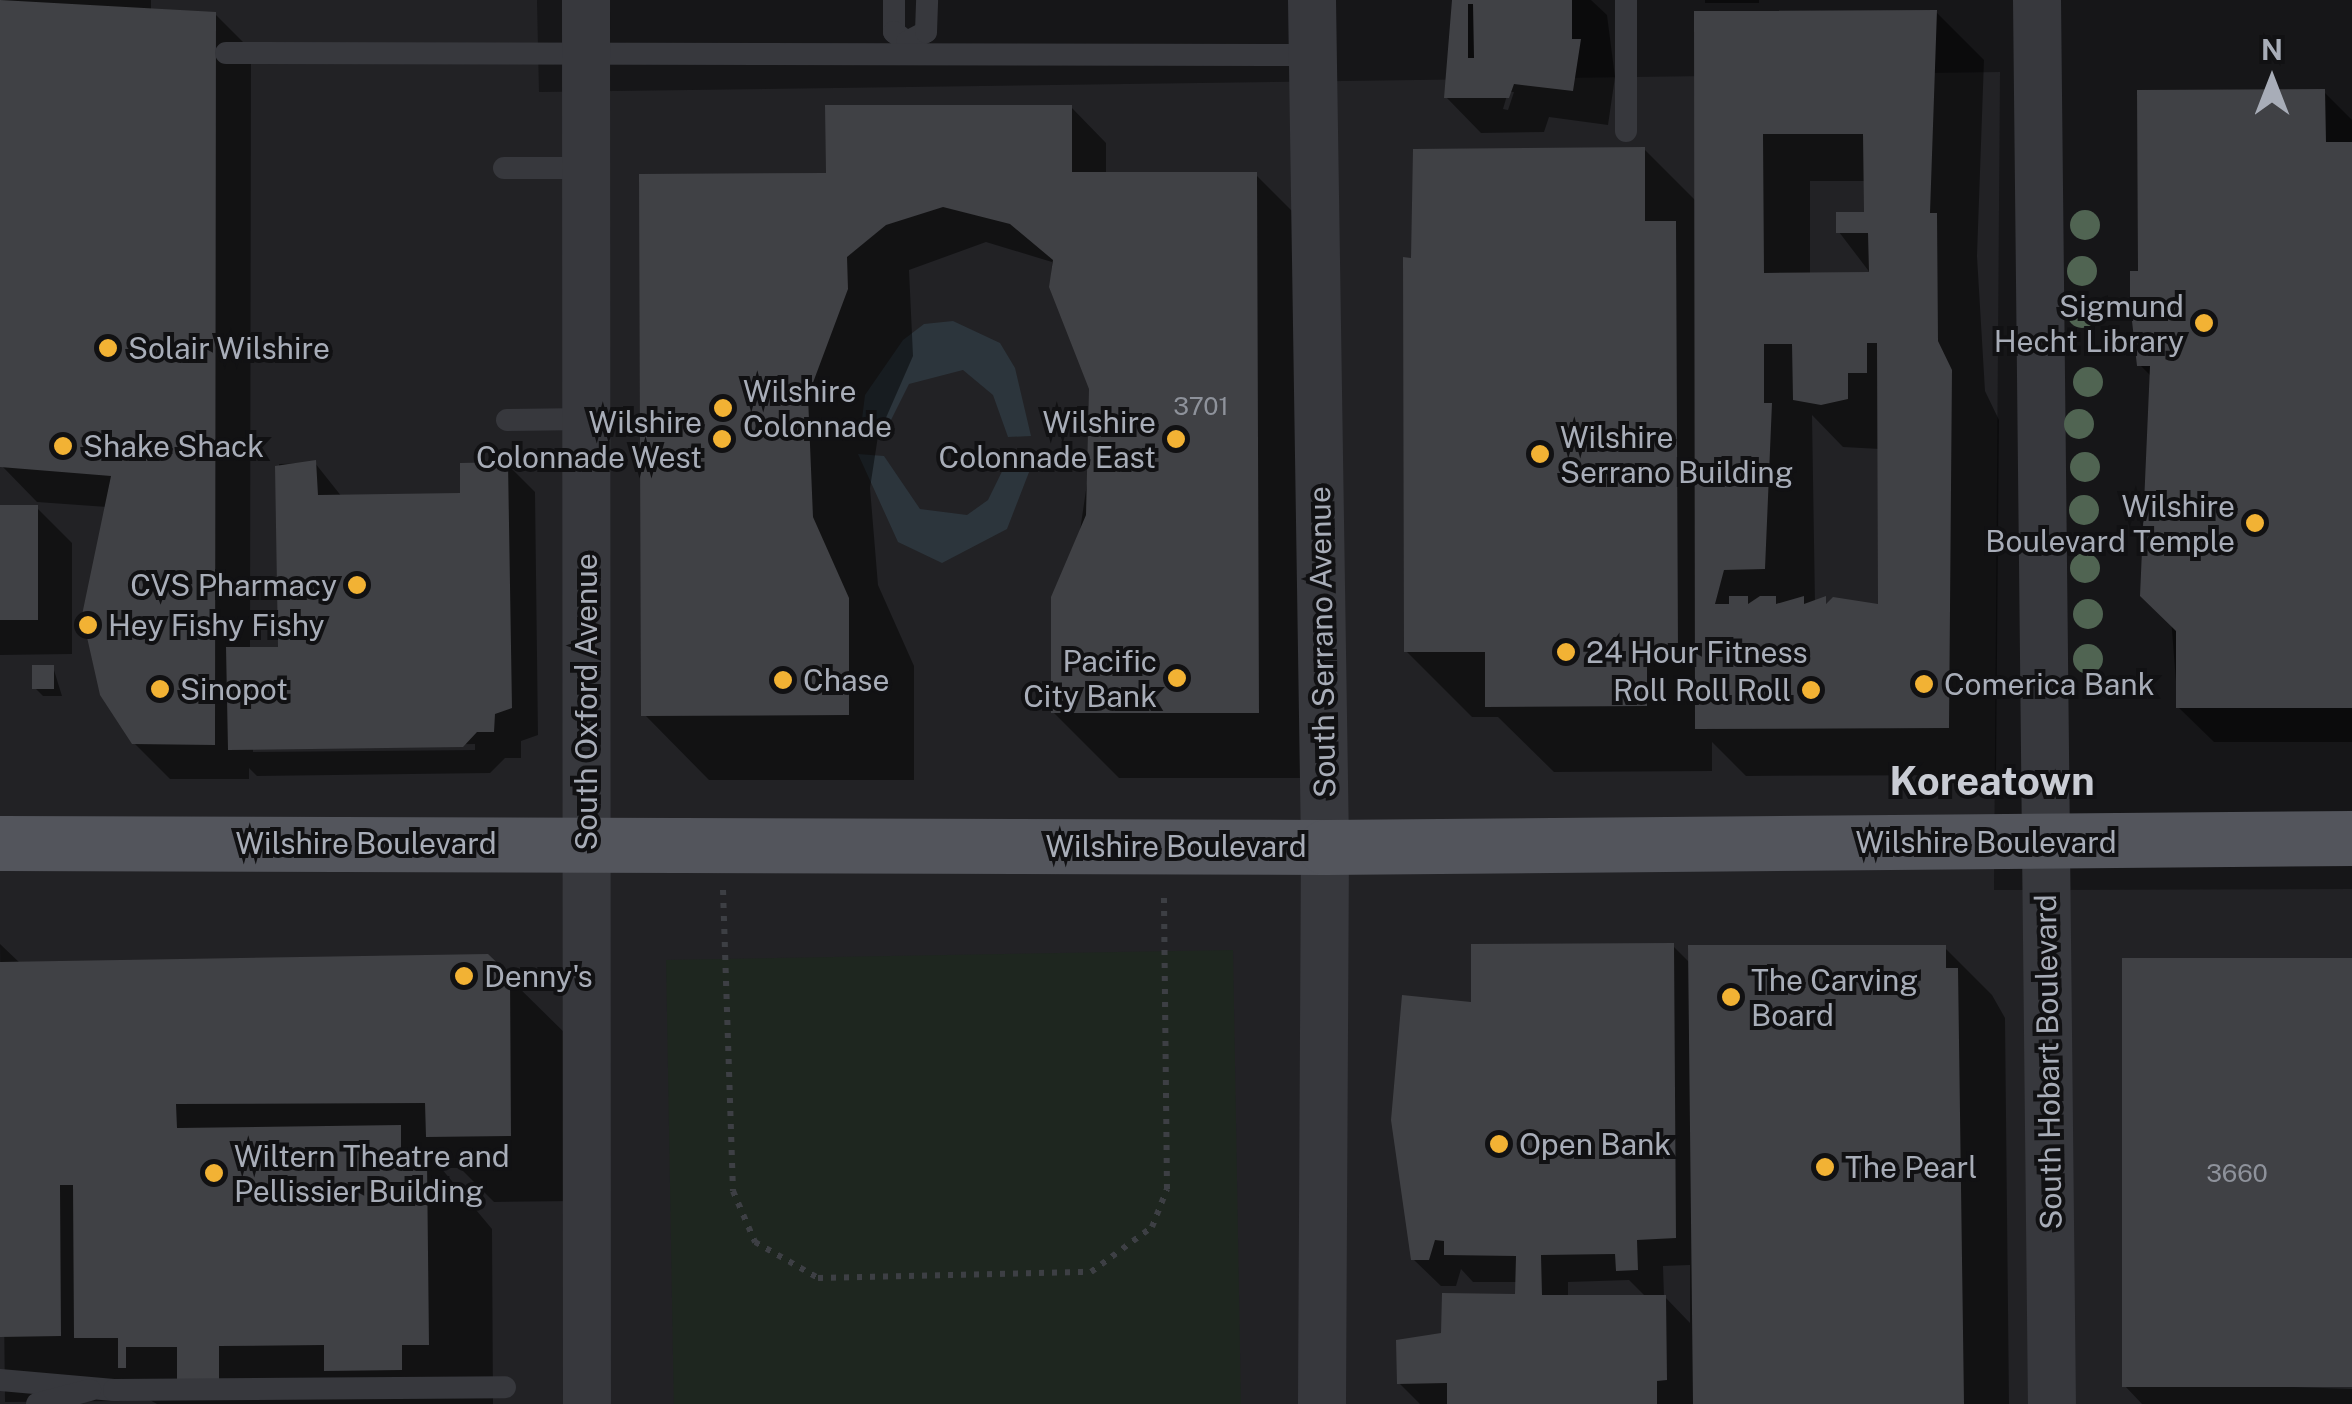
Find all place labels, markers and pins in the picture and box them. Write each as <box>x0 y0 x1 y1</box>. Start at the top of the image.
place label: Sigmund Hecht Library <box>1994 288 2184 358</box>
marker: Sigmund Hecht Library <box>2193 312 2215 334</box>
place label: Solair Wilshire <box>128 330 331 366</box>
marker: Solair Wilshire <box>97 337 119 359</box>
place label: Wilshire Colonnade <box>743 373 892 444</box>
marker: Wilshire Colonnade <box>712 397 734 419</box>
place label: Wilshire Colonnade West <box>475 404 702 474</box>
place label: Wilshire Colonnade East <box>938 404 1156 474</box>
place label: Wilshire Serrano Building <box>1560 419 1794 490</box>
place label: Shake Shack <box>83 428 264 464</box>
marker: Wilshire Colonnade West <box>711 428 733 450</box>
marker: Wilshire Colonnade East <box>1165 428 1187 450</box>
marker: Shake Shack <box>52 435 74 457</box>
marker: Wilshire Serrano Building <box>1529 443 1551 465</box>
place label: Wilshire Boulevard Temple <box>1985 488 2235 558</box>
marker: Wilshire Boulevard Temple <box>2244 512 2266 534</box>
place label: CVS Pharmacy <box>130 567 337 603</box>
marker: CVS Pharmacy <box>346 574 368 596</box>
place label: Hey Fishy Fishy <box>108 607 325 643</box>
marker: Hey Fishy Fishy <box>77 614 99 636</box>
place label: 24 Hour Fitness <box>1586 634 1808 670</box>
marker: 24 Hour Fitness <box>1555 641 1577 663</box>
place label: Pacific City Bank <box>1023 643 1157 714</box>
place label: Chase <box>803 662 890 698</box>
place label: Comerica Bank <box>1944 666 2155 702</box>
marker: Pacific City Bank <box>1166 667 1188 689</box>
marker: Chase <box>772 669 794 691</box>
place label: Sinopot <box>180 671 288 707</box>
place label: Roll Roll Roll <box>1613 672 1791 708</box>
marker: Comerica Bank <box>1913 673 1935 695</box>
marker: Sinopot <box>149 678 171 700</box>
marker: Roll Roll Roll <box>1800 679 1822 701</box>
place label: Denny's <box>484 958 593 994</box>
place label: The Carving Board <box>1751 962 1918 1032</box>
marker: Denny's <box>453 965 475 987</box>
marker: The Carving Board <box>1720 986 1742 1008</box>
place label: Open Bank <box>1519 1126 1671 1162</box>
marker: Open Bank <box>1488 1133 1510 1155</box>
place label: Wiltern Theatre and Pellissier Building <box>234 1138 510 1208</box>
place label: The Pearl <box>1845 1149 1977 1185</box>
marker: The Pearl <box>1814 1156 1836 1178</box>
marker: Wiltern Theatre and Pellissier Building <box>203 1162 225 1184</box>

